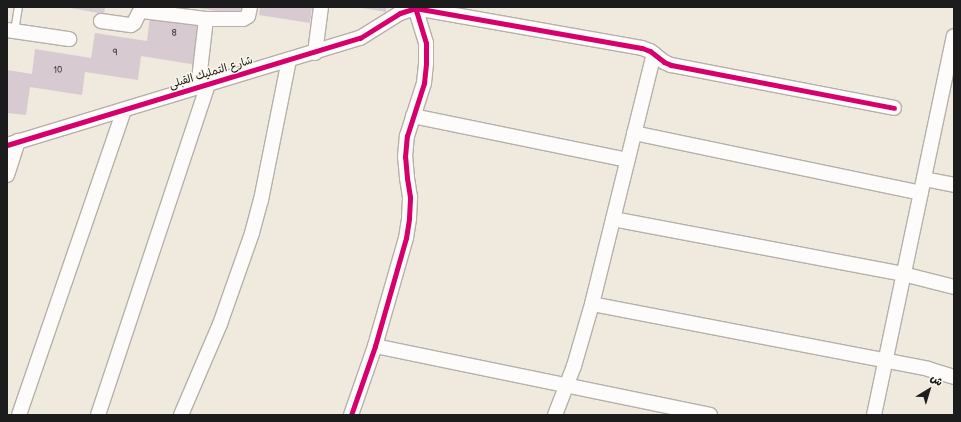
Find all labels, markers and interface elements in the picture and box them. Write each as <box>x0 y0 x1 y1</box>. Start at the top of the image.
house number: 8 <box>171 29 177 39</box>
house number: 9 <box>112 48 118 58</box>
street label: شارع التمليك القبلى <box>167 54 255 92</box>
house number: 10 <box>54 66 62 76</box>
north arrow <box>909 370 949 410</box>
text: ش <box>928 371 945 389</box>

